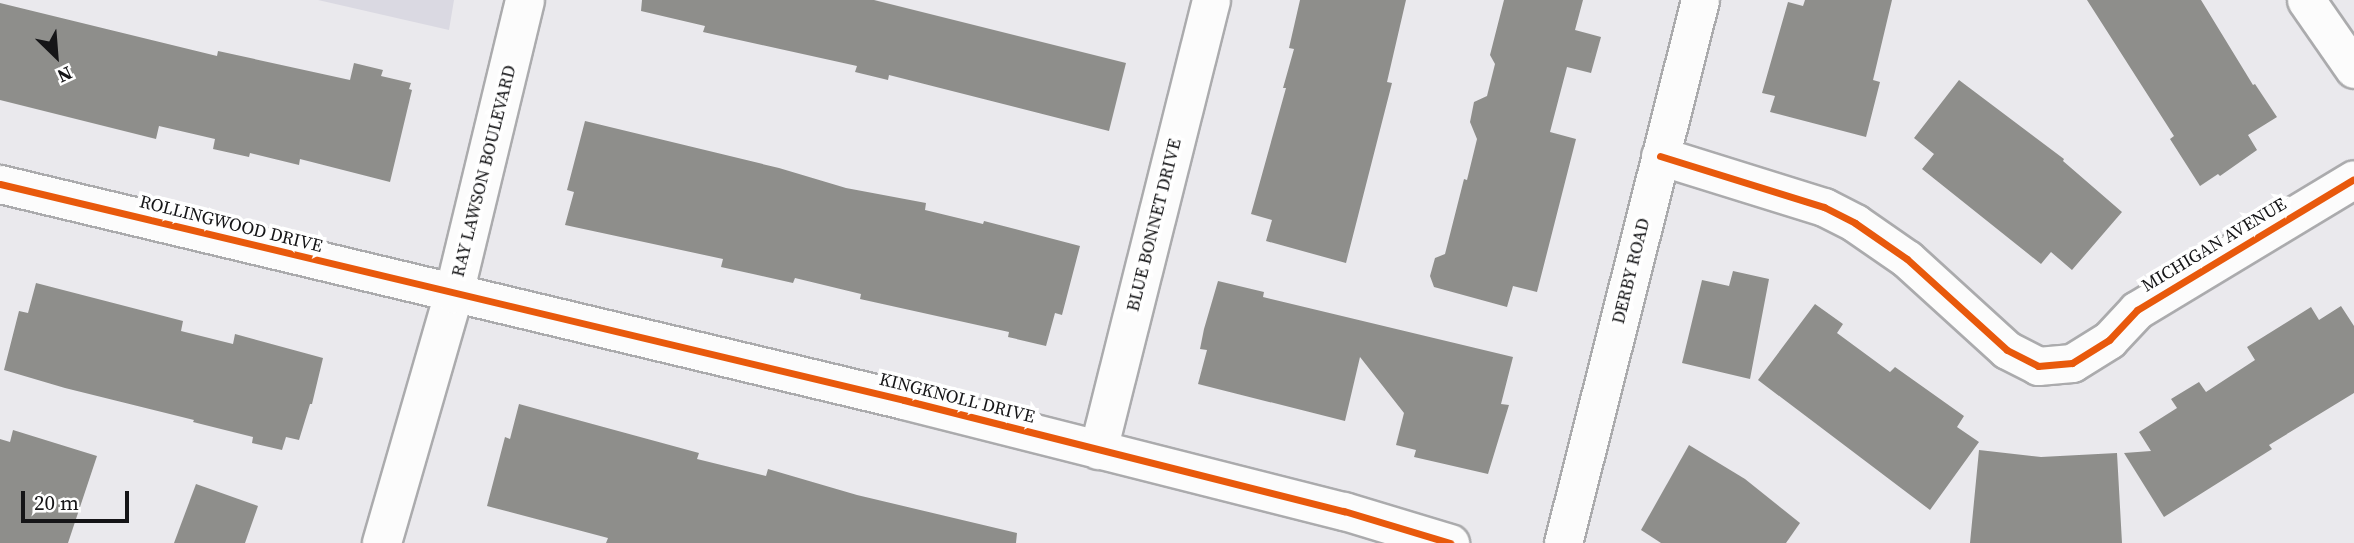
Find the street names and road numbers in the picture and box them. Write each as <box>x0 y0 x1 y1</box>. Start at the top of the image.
street label: RAY LAWSON BOULEVARD <box>447 63 521 279</box>
street label: BLUE BONNET DRIVE <box>1122 136 1186 314</box>
street label: ROLLINGWOOD DRIVE <box>137 191 325 257</box>
street label: MICHIGAN AVENUE <box>2138 193 2290 297</box>
street label: DERBY ROAD <box>1607 216 1655 326</box>
street label: KINGKNOLL DRIVE <box>877 368 1037 428</box>

